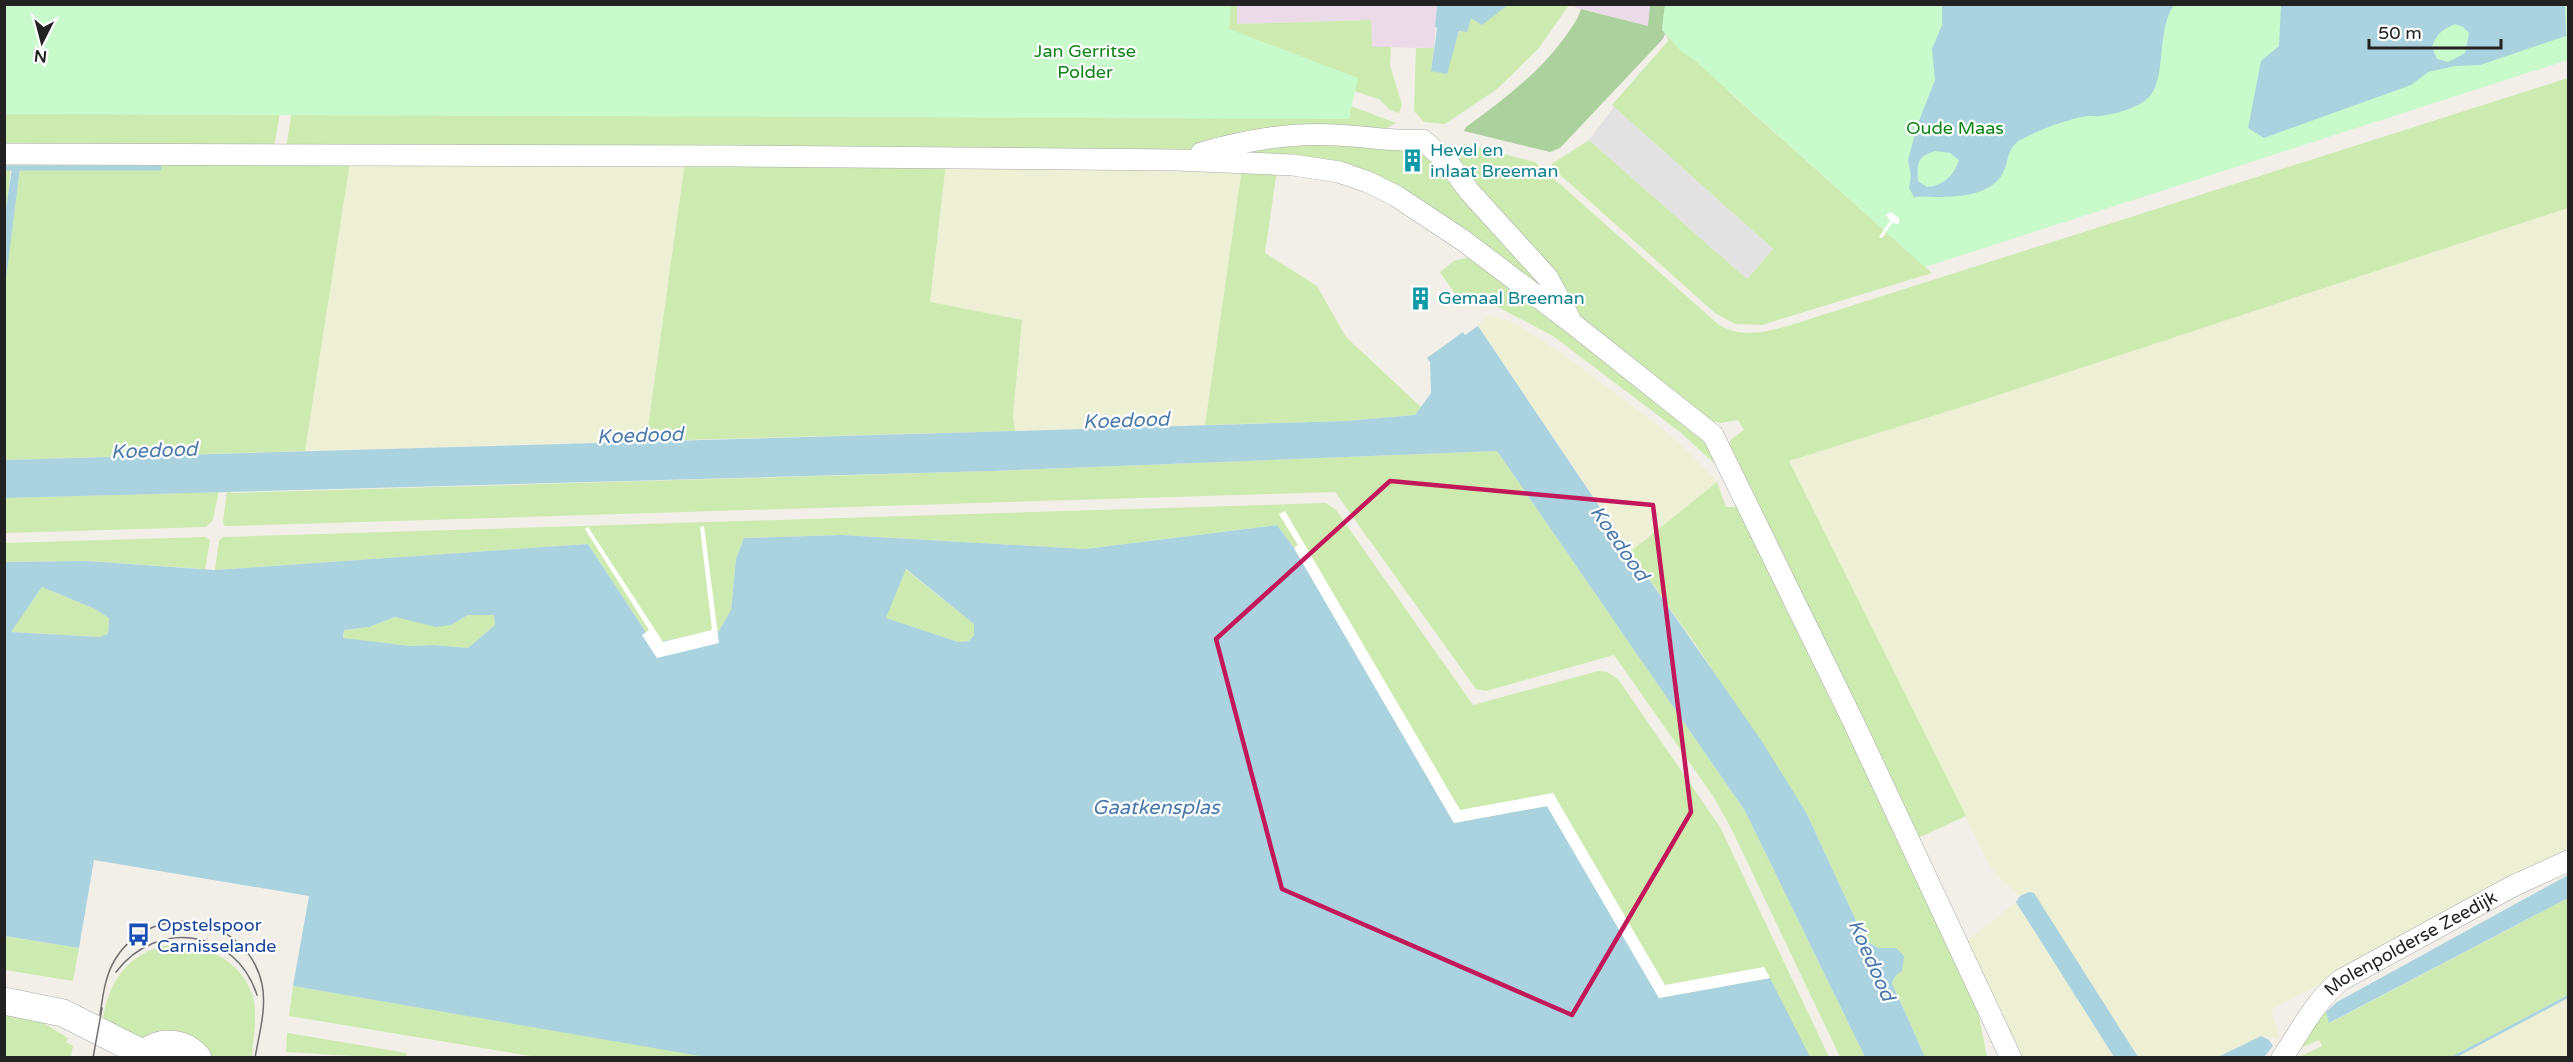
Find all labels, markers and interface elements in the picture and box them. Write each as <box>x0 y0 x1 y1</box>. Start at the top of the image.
north arrow <box>12 12 72 72</box>
scale bar <box>2369 12 2501 50</box>
text: 50 m <box>2378 22 2422 44</box>
park label: Jan Gerritse Polder <box>1034 40 1136 83</box>
text: N <box>33 45 48 67</box>
park label: Oude Maas <box>1906 117 2004 139</box>
place label: Hevel en inlaat Breeman <box>1430 139 1558 182</box>
building icon: Hevel en inlaat Breeman <box>1399 147 1425 173</box>
building icon: Gemaal Breeman <box>1407 285 1433 311</box>
place label: Gemaal Breeman <box>1438 287 1585 309</box>
water label: Koedood <box>1082 407 1172 435</box>
water label: Koedood <box>596 422 686 450</box>
water label: Koedood <box>110 437 200 465</box>
water label: Koedood <box>1585 501 1655 588</box>
water label: Gaatkensplas <box>1092 796 1221 820</box>
street label: Molenpolderse Zeedijk <box>2320 886 2501 1000</box>
place label: Opstelspoor Carnisselande <box>157 914 277 957</box>
water label: Koedood <box>1843 916 1901 1007</box>
bus stop icon: Opstelspoor Carnisselande <box>126 922 152 948</box>

